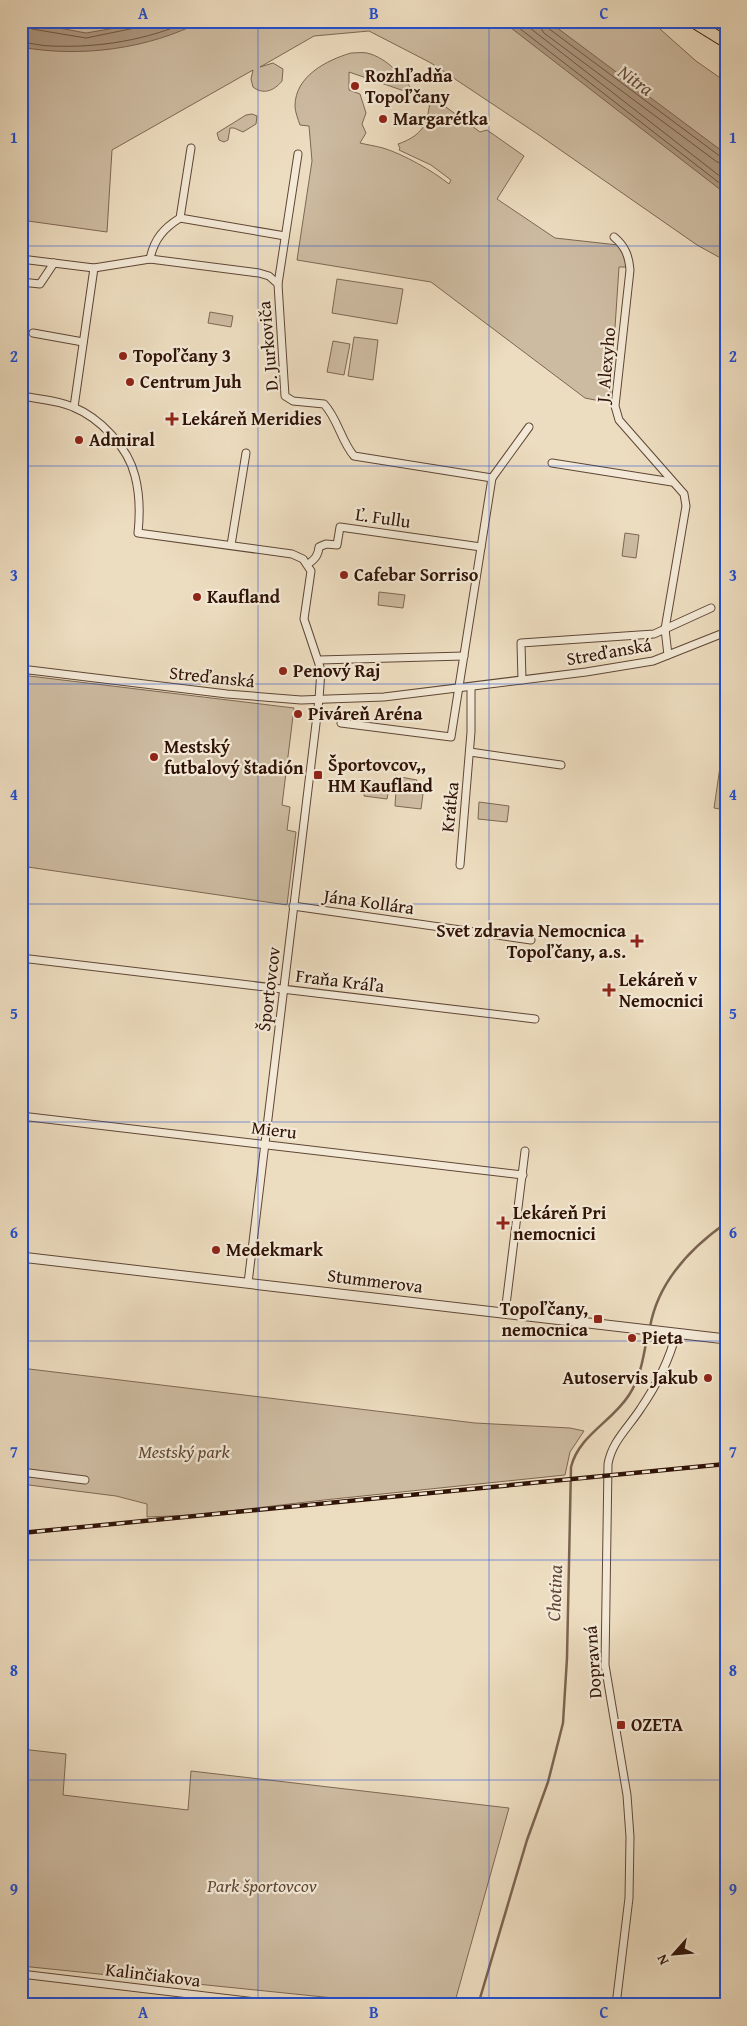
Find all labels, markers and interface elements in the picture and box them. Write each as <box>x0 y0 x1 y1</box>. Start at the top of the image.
text: A <box>138 1 149 25</box>
text: B <box>369 1 379 25</box>
text: C <box>599 1 609 25</box>
water label: Nitra <box>612 57 660 103</box>
place label: Rozhľadňa Topoľčany <box>365 62 453 110</box>
marker: Rozhľadňa Topoľčany <box>349 80 361 92</box>
place label: Margarétka <box>393 105 489 132</box>
marker: Margarétka <box>377 113 389 125</box>
text: 1 <box>10 125 18 149</box>
text: 1 <box>729 125 737 149</box>
street label: D. Jurkoviča <box>250 299 285 392</box>
street label: J. Alexyho <box>589 326 622 406</box>
place label: Topoľčany 3 <box>133 342 231 369</box>
text: 2 <box>10 344 18 368</box>
text: 2 <box>729 344 737 368</box>
marker: Topoľčany 3 <box>117 350 129 362</box>
place label: Centrum Juh <box>140 368 242 395</box>
marker: Centrum Juh <box>124 376 136 388</box>
place label: Lekáreň Meridies <box>182 405 322 432</box>
marker: Lekáreň Meridies <box>166 413 178 425</box>
place label: Admiral <box>89 426 155 453</box>
marker: Admiral <box>73 434 85 446</box>
street label: Ľ. Fullu <box>354 500 413 535</box>
place label: Cafebar Sorriso <box>354 561 479 588</box>
text: 3 <box>10 563 18 587</box>
text: 3 <box>729 563 737 587</box>
marker: Cafebar Sorriso <box>338 569 350 581</box>
place label: Kaufland <box>207 583 281 610</box>
marker: Kaufland <box>191 591 203 603</box>
street label: Streďanská <box>564 631 654 672</box>
place label: Penový Raj <box>293 657 380 684</box>
street label: Streďanská <box>168 659 257 694</box>
marker: Penový Raj <box>277 665 289 677</box>
place label: Piváreň Aréna <box>308 700 423 727</box>
marker: Piváreň Aréna <box>292 708 304 720</box>
place label: Mestský futbalový štadión <box>164 733 304 781</box>
marker: Mestský futbalový štadión <box>148 751 160 763</box>
place label: Športovcov,, HM Kaufland <box>328 751 434 799</box>
marker: Športovcov,, HM Kaufland <box>312 769 324 781</box>
street label: Krátka <box>433 780 466 834</box>
text: 4 <box>10 782 18 806</box>
text: 4 <box>729 782 737 806</box>
street label: Jána Kollára <box>320 882 416 921</box>
place label: Svet zdravia Nemocnica Topoľčany, a.s. <box>436 917 627 965</box>
marker: Svet zdravia Nemocnica Topoľčany, a.s. <box>630 934 644 948</box>
street label: Športovcov <box>250 945 287 1033</box>
street label: Fraňa Kráľa <box>294 962 386 999</box>
place label: Lekáreň v Nemocnici <box>619 966 704 1014</box>
marker: Lekáreň v Nemocnici <box>603 984 615 996</box>
text: 5 <box>10 1001 18 1025</box>
text: 5 <box>729 1001 737 1025</box>
street label: Mieru <box>250 1113 298 1146</box>
place label: Lekáreň Pri nemocnici <box>513 1199 607 1247</box>
marker: Lekáreň Pri nemocnici <box>497 1217 509 1229</box>
text: 6 <box>10 1220 18 1244</box>
text: 6 <box>729 1220 737 1244</box>
place label: Medekmark <box>226 1236 324 1263</box>
marker: Medekmark <box>210 1244 222 1256</box>
street label: Stummerova <box>326 1261 425 1300</box>
place label: Topoľčany, nemocnica <box>500 1295 589 1343</box>
marker: Topoľčany, nemocnica <box>592 1313 604 1325</box>
place label: Pieta <box>642 1324 684 1351</box>
marker: Pieta <box>626 1332 638 1344</box>
place label: Autoservis Jakub <box>563 1364 698 1391</box>
marker: Autoservis Jakub <box>702 1372 714 1384</box>
park label: Mestský park <box>138 1438 231 1465</box>
text: 7 <box>10 1439 18 1463</box>
text: 7 <box>729 1439 737 1463</box>
water label: Chotina <box>539 1564 569 1622</box>
street label: Dopravná <box>576 1624 609 1699</box>
text: 8 <box>10 1658 18 1682</box>
text: 8 <box>729 1658 737 1682</box>
place label: OZETA <box>631 1711 683 1738</box>
marker: OZETA <box>615 1719 627 1731</box>
park label: Park športovcov <box>206 1872 317 1899</box>
text: 9 <box>10 1877 18 1901</box>
text: 9 <box>729 1877 737 1901</box>
north arrow <box>650 1928 700 1978</box>
text: N <box>651 1951 673 1969</box>
street label: Kalinčiakova <box>104 1955 203 1994</box>
text: A <box>138 2000 149 2024</box>
text: B <box>369 2000 379 2024</box>
text: C <box>599 2000 609 2024</box>

